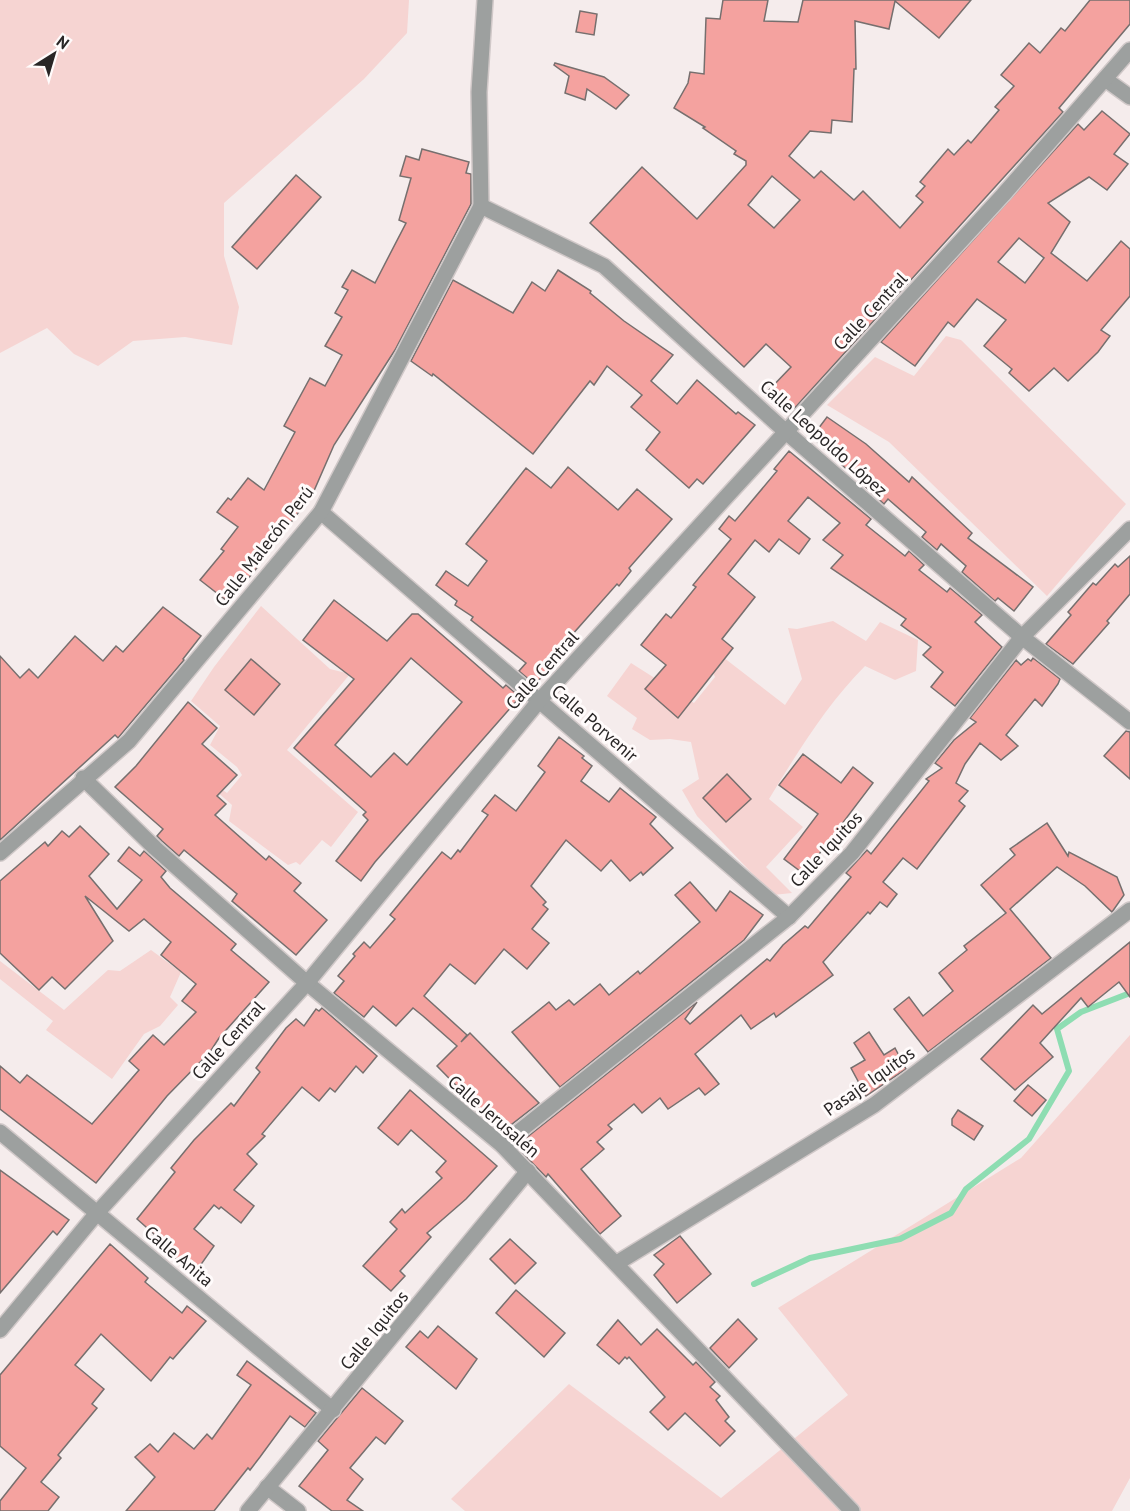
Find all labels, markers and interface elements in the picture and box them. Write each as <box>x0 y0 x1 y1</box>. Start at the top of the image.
north arrow <box>24 24 84 84</box>
text: N <box>53 31 73 53</box>
street label: Calle Central <box>828 267 912 355</box>
street label: Calle Leopoldo López <box>756 375 892 501</box>
street label: Calle Malecón Perú <box>210 481 318 611</box>
street label: Calle Central <box>501 625 584 714</box>
street label: Calle Porvenir <box>547 679 643 767</box>
street label: Calle Iquitos <box>785 806 867 892</box>
street label: Calle Central <box>187 995 270 1084</box>
street label: Pasaje Iquitos <box>819 1041 919 1121</box>
street label: Calle Jerusalén <box>443 1070 545 1162</box>
street label: Calle Anita <box>140 1221 218 1291</box>
street label: Calle Iquitos <box>335 1285 413 1375</box>

